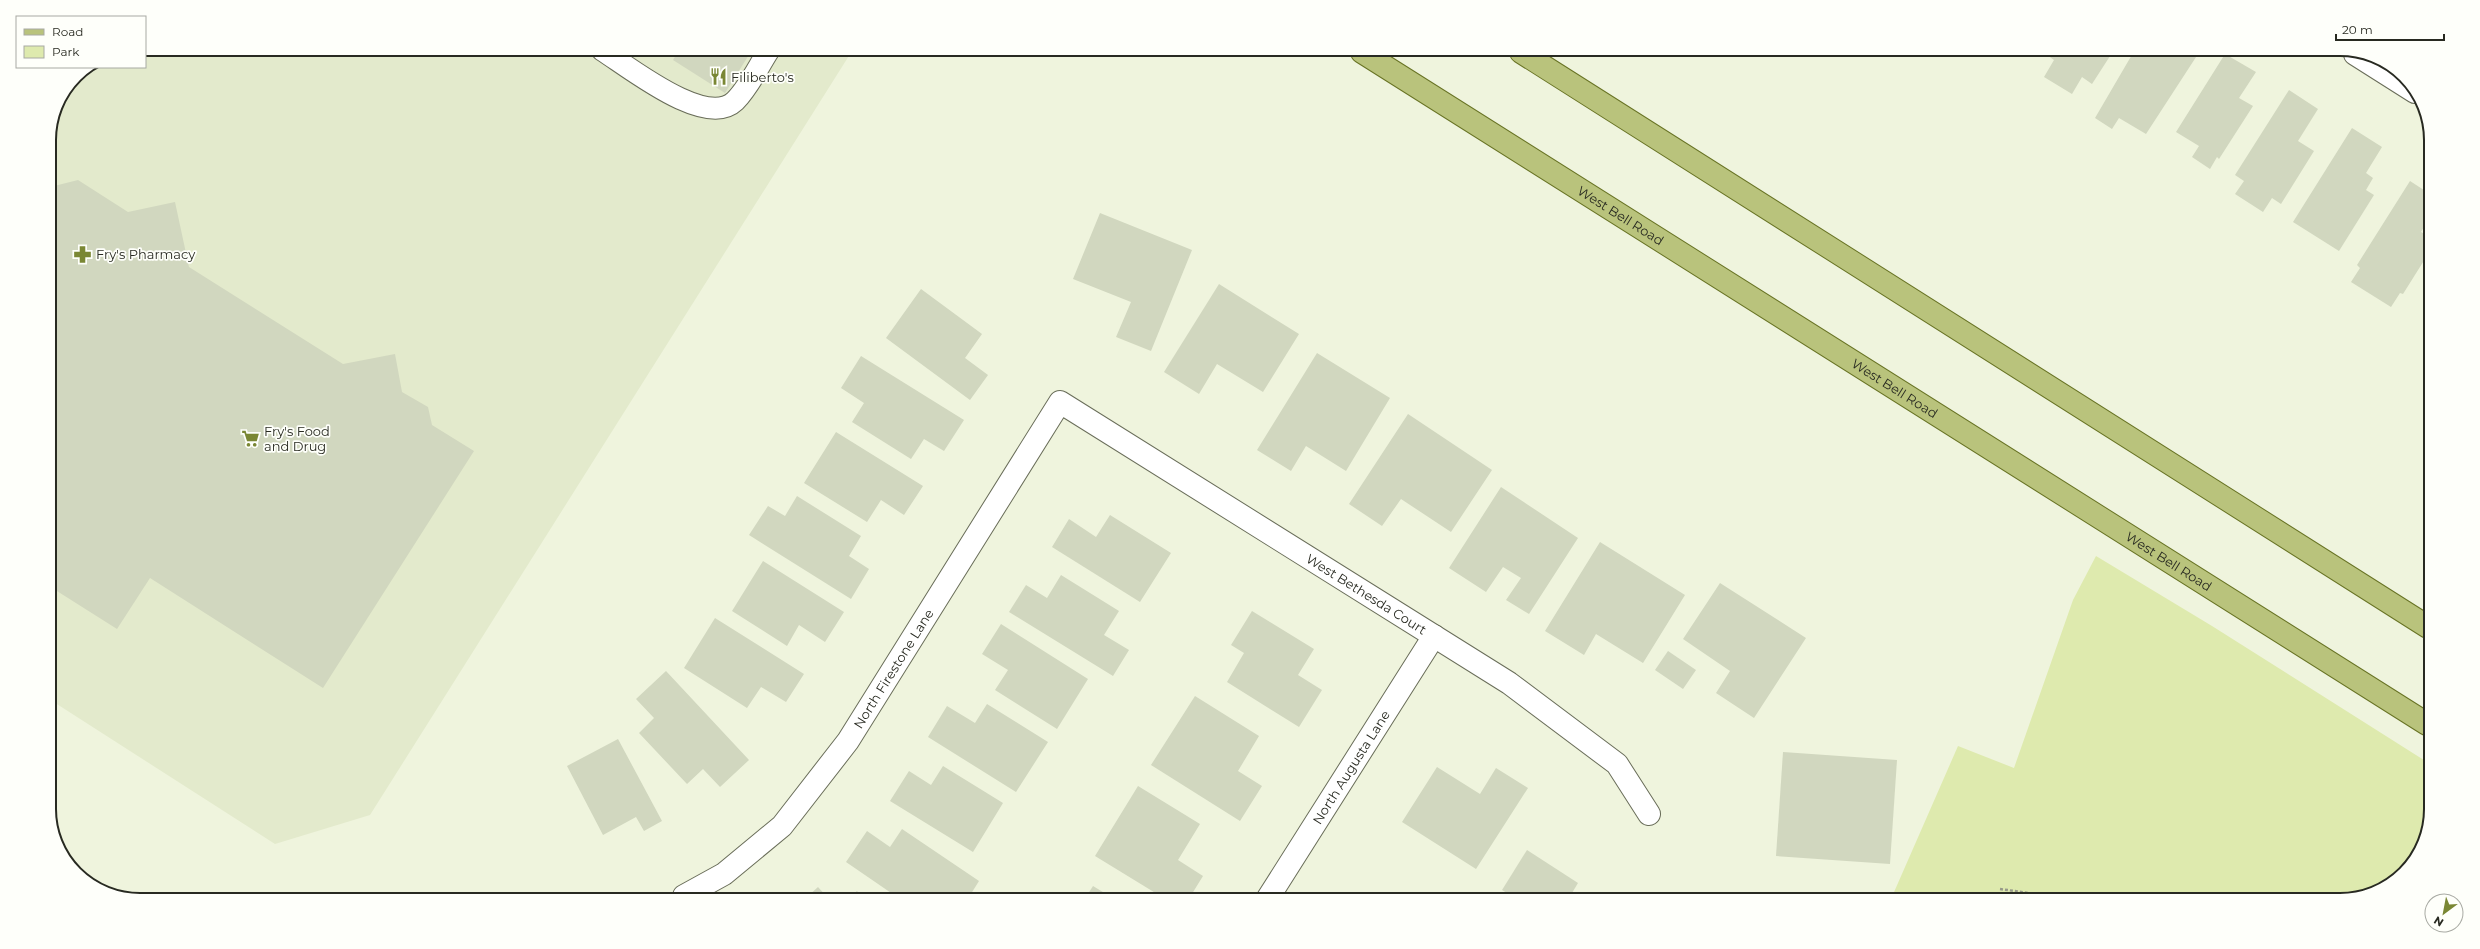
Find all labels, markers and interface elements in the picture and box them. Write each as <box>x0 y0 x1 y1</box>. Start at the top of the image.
legend <box>16 16 146 68</box>
scale bar <box>2336 16 2444 42</box>
text: 20 m <box>2342 22 2373 37</box>
text: Road <box>52 24 83 39</box>
text: Park <box>52 44 80 59</box>
restaurant icon: Filiberto's <box>708 67 728 87</box>
place label: Filiberto's <box>731 69 794 85</box>
street label: West Bell Road <box>1575 182 1667 248</box>
pharmacy icon: Fry's Pharmacy <box>73 244 93 264</box>
place label: Fry's Pharmacy <box>96 246 196 262</box>
street label: West Bell Road <box>1849 355 1941 421</box>
place label: Fry's Food and Drug <box>264 423 330 454</box>
supermarket icon: Fry's Food and Drug <box>241 428 261 448</box>
street label: West Bell Road <box>2123 528 2215 594</box>
street label: West Bethesda Court <box>1303 550 1430 638</box>
street label: North Firestone Lane <box>850 606 937 731</box>
street label: North Augusta Lane <box>1309 707 1393 827</box>
north arrow <box>2424 893 2464 933</box>
text: N <box>2431 913 2446 930</box>

